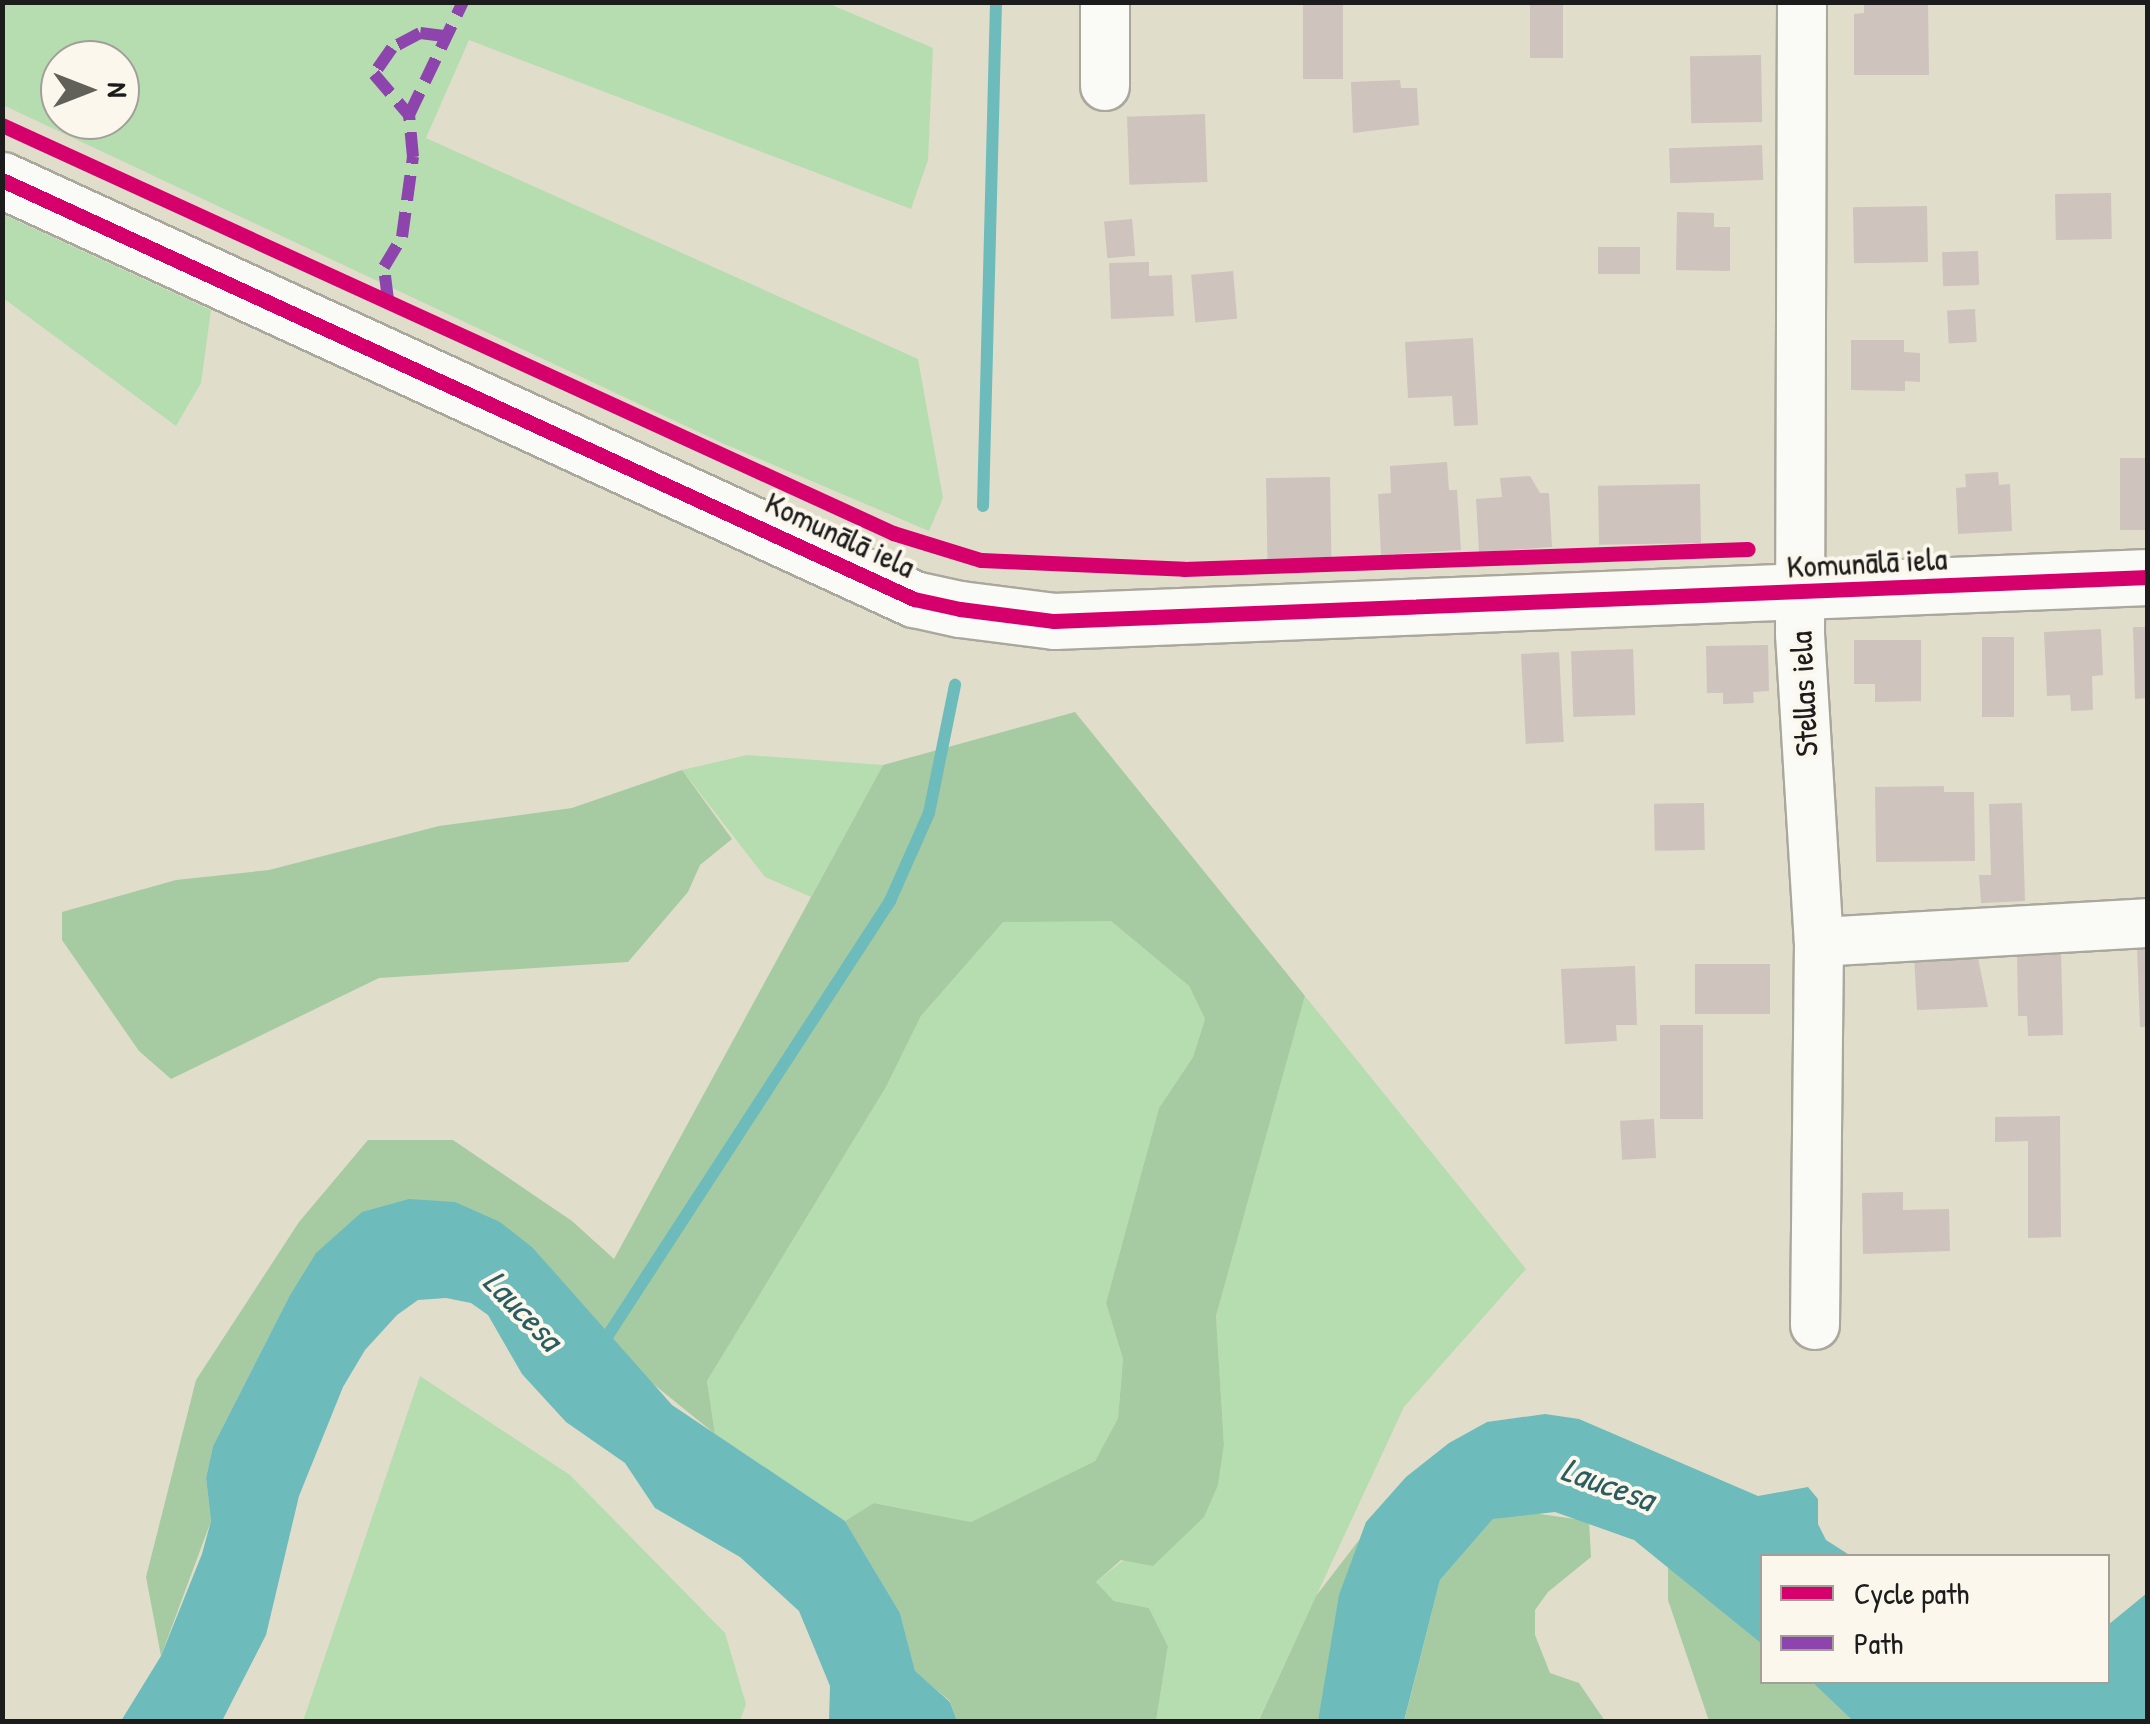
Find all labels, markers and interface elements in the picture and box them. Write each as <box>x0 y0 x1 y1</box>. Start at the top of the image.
north arrow <box>40 40 140 140</box>
text: N <box>99 83 137 97</box>
street label: Komunālā iela <box>759 484 921 586</box>
street label: Komunālā iela <box>1786 540 1948 586</box>
street label: Stellas iela <box>1782 630 1826 758</box>
water label: Laucesa <box>475 1261 571 1359</box>
water label: Laucesa <box>1556 1448 1660 1520</box>
legend <box>1760 1554 2110 1684</box>
text: Cycle path <box>1854 1573 1969 1613</box>
text: Path <box>1854 1623 1903 1663</box>

